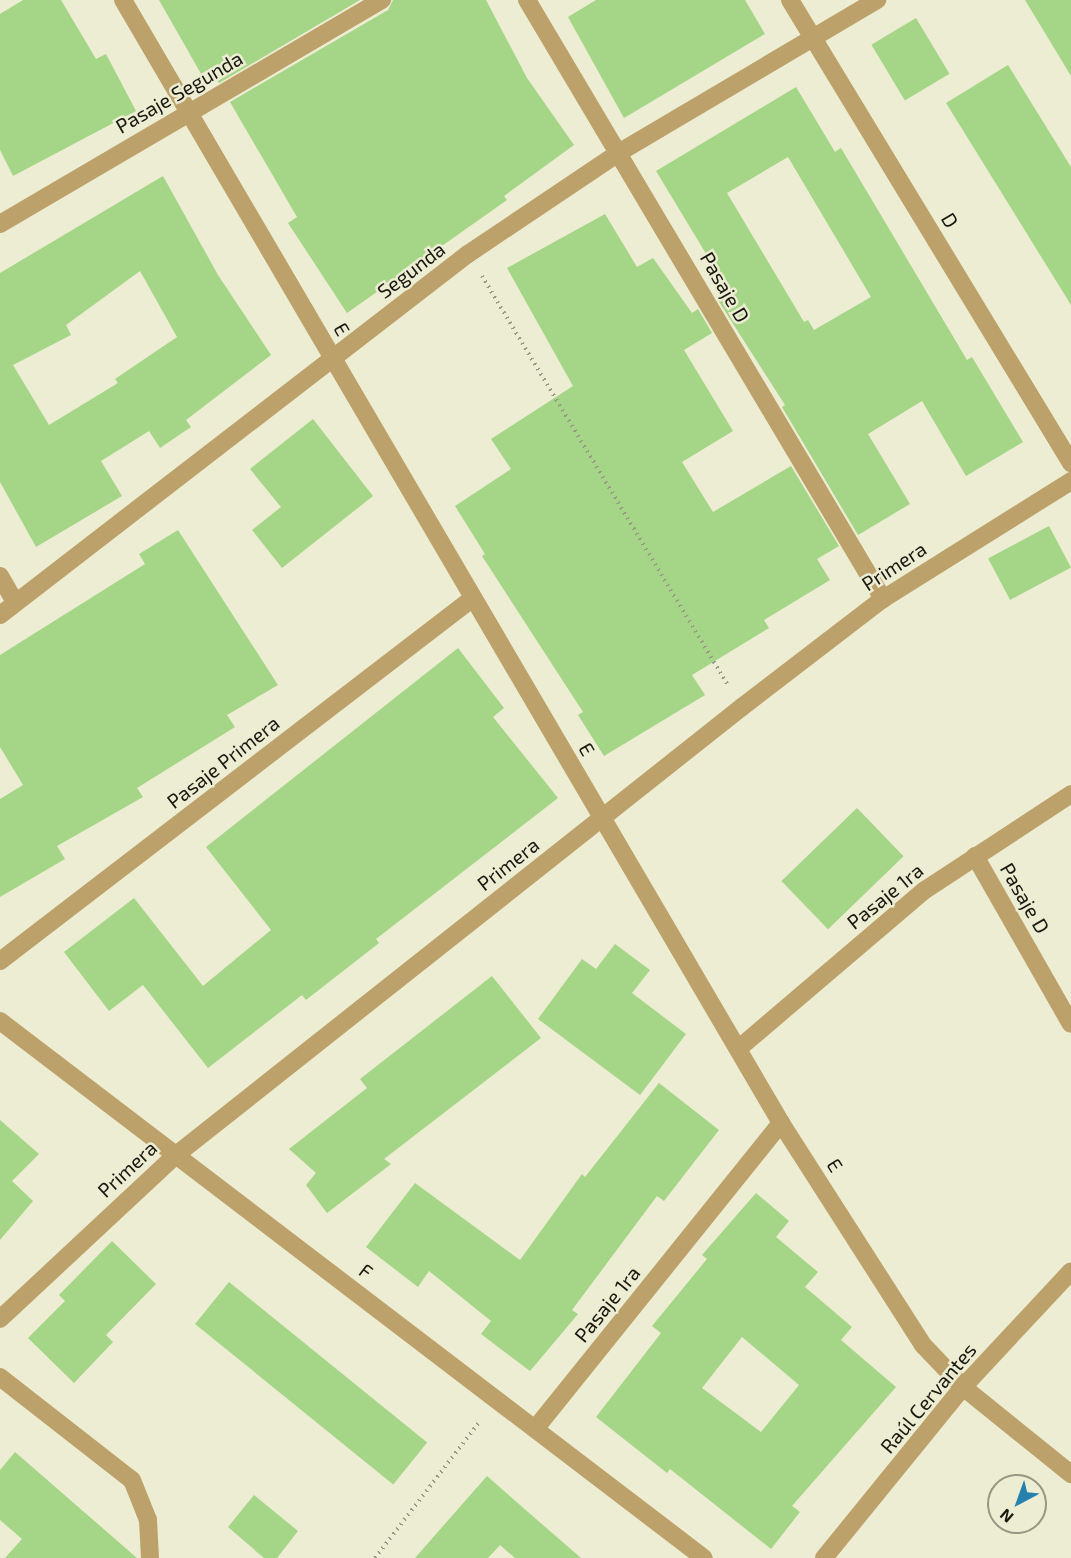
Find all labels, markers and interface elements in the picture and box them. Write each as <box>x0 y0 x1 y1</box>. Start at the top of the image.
street label: Pasaje Segunda <box>111 46 247 138</box>
street label: D <box>936 208 964 232</box>
street label: Segunda <box>372 237 450 303</box>
street label: Pasaje D <box>695 248 755 326</box>
street label: E <box>329 318 355 340</box>
street label: Primera <box>857 536 931 596</box>
street label: Pasaje Primera <box>162 711 284 813</box>
street label: E <box>574 738 600 760</box>
street label: Primera <box>472 832 544 896</box>
street label: Pasaje 1ra <box>842 858 928 934</box>
street label: Pasaje D <box>995 859 1055 937</box>
street label: Primera <box>92 1136 162 1202</box>
street label: E <box>822 1154 848 1176</box>
street label: F <box>354 1258 378 1284</box>
street label: Pasaje 1ra <box>569 1261 645 1347</box>
street label: Raúl Cervantes <box>875 1338 981 1458</box>
north arrow <box>987 1474 1047 1534</box>
text: N <box>996 1505 1017 1527</box>

